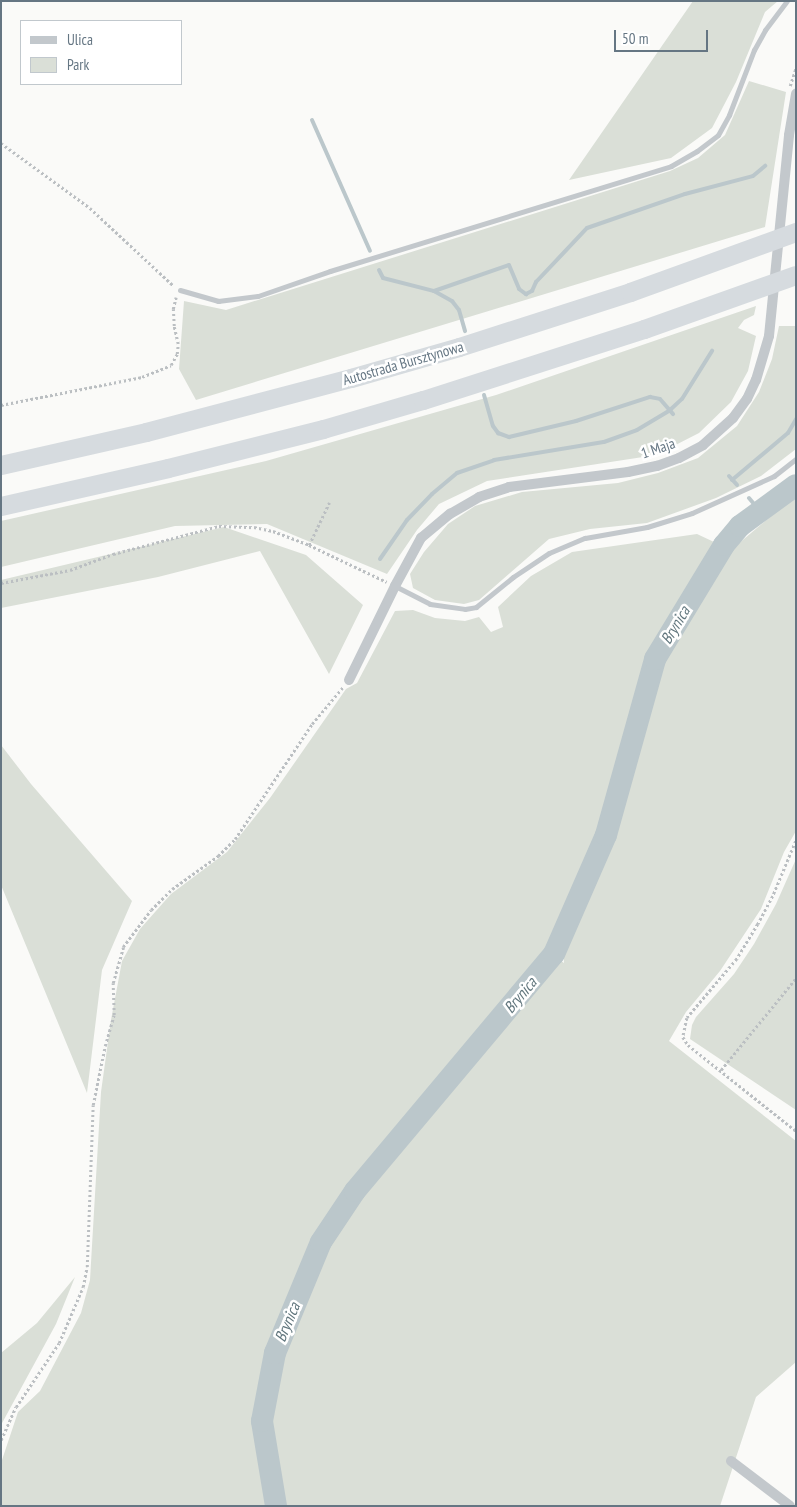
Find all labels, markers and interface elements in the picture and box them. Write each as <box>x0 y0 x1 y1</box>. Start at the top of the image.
legend <box>20 20 182 85</box>
scale bar <box>617 20 711 52</box>
text: 50 m <box>622 29 648 48</box>
text: Ulica <box>67 30 93 49</box>
text: Park <box>67 55 89 74</box>
street label: Autostrada Bursztynowa <box>341 337 465 389</box>
street label: 1 Maja <box>639 434 677 462</box>
water label: Brynica <box>656 603 694 647</box>
water label: Brynica <box>500 973 540 1017</box>
water label: Brynica <box>270 1300 304 1344</box>

